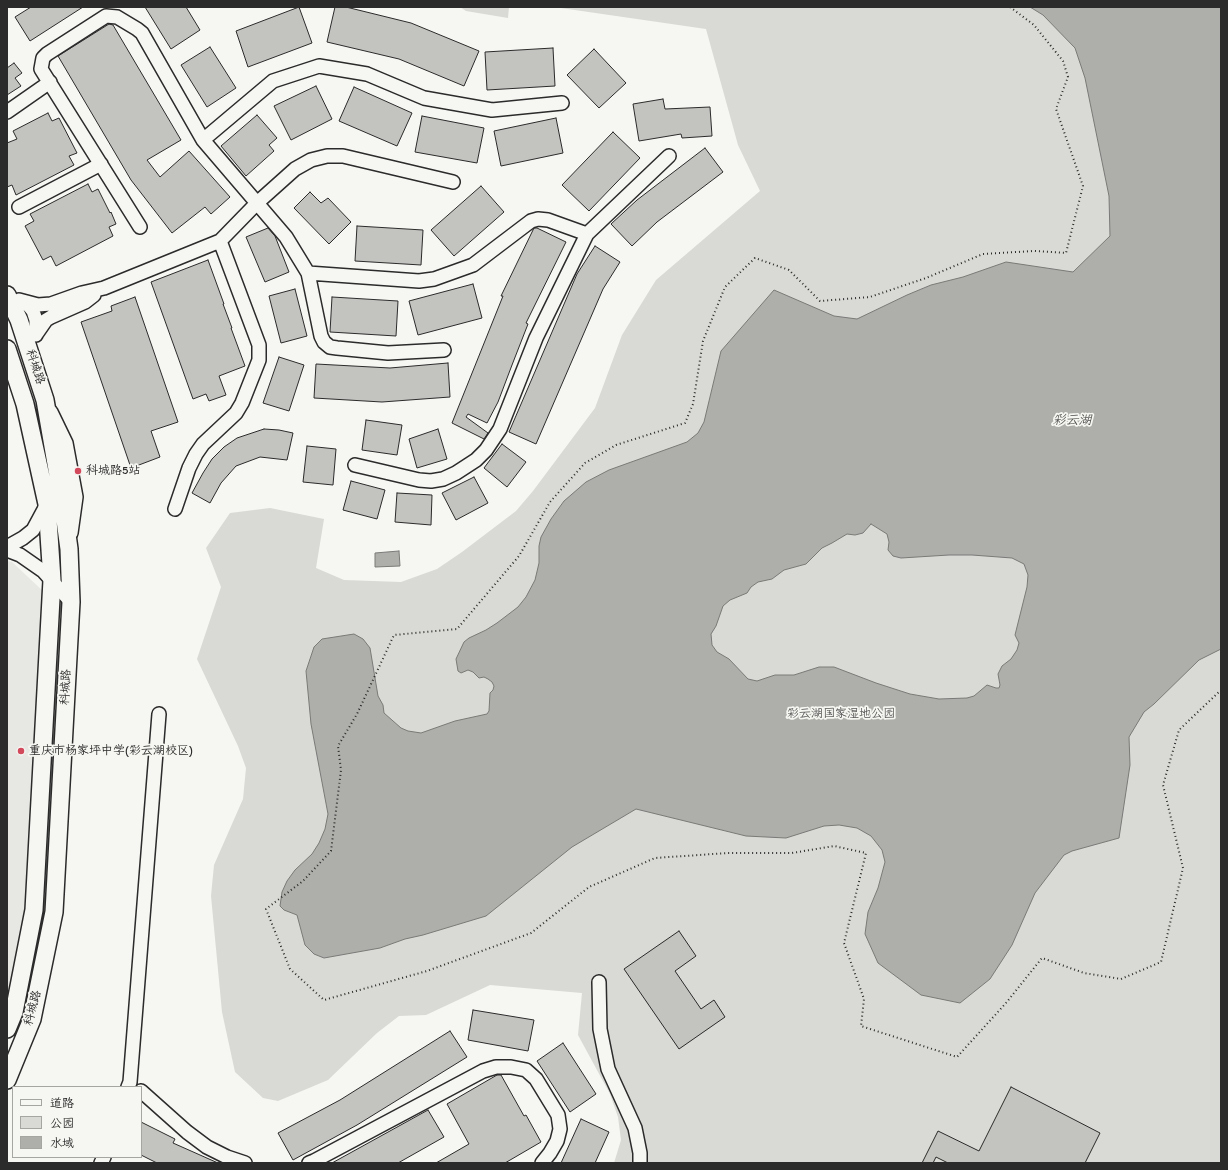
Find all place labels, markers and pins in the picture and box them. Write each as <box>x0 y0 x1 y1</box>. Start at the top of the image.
place label: 科城路5站 <box>86 464 140 478</box>
marker: 科城路5站 <box>73 466 83 476</box>
place label: 重庆市杨家坪中学(彩云湖校区) <box>29 744 193 758</box>
marker: 重庆市杨家坪中学(彩云湖校区) <box>16 746 26 756</box>

